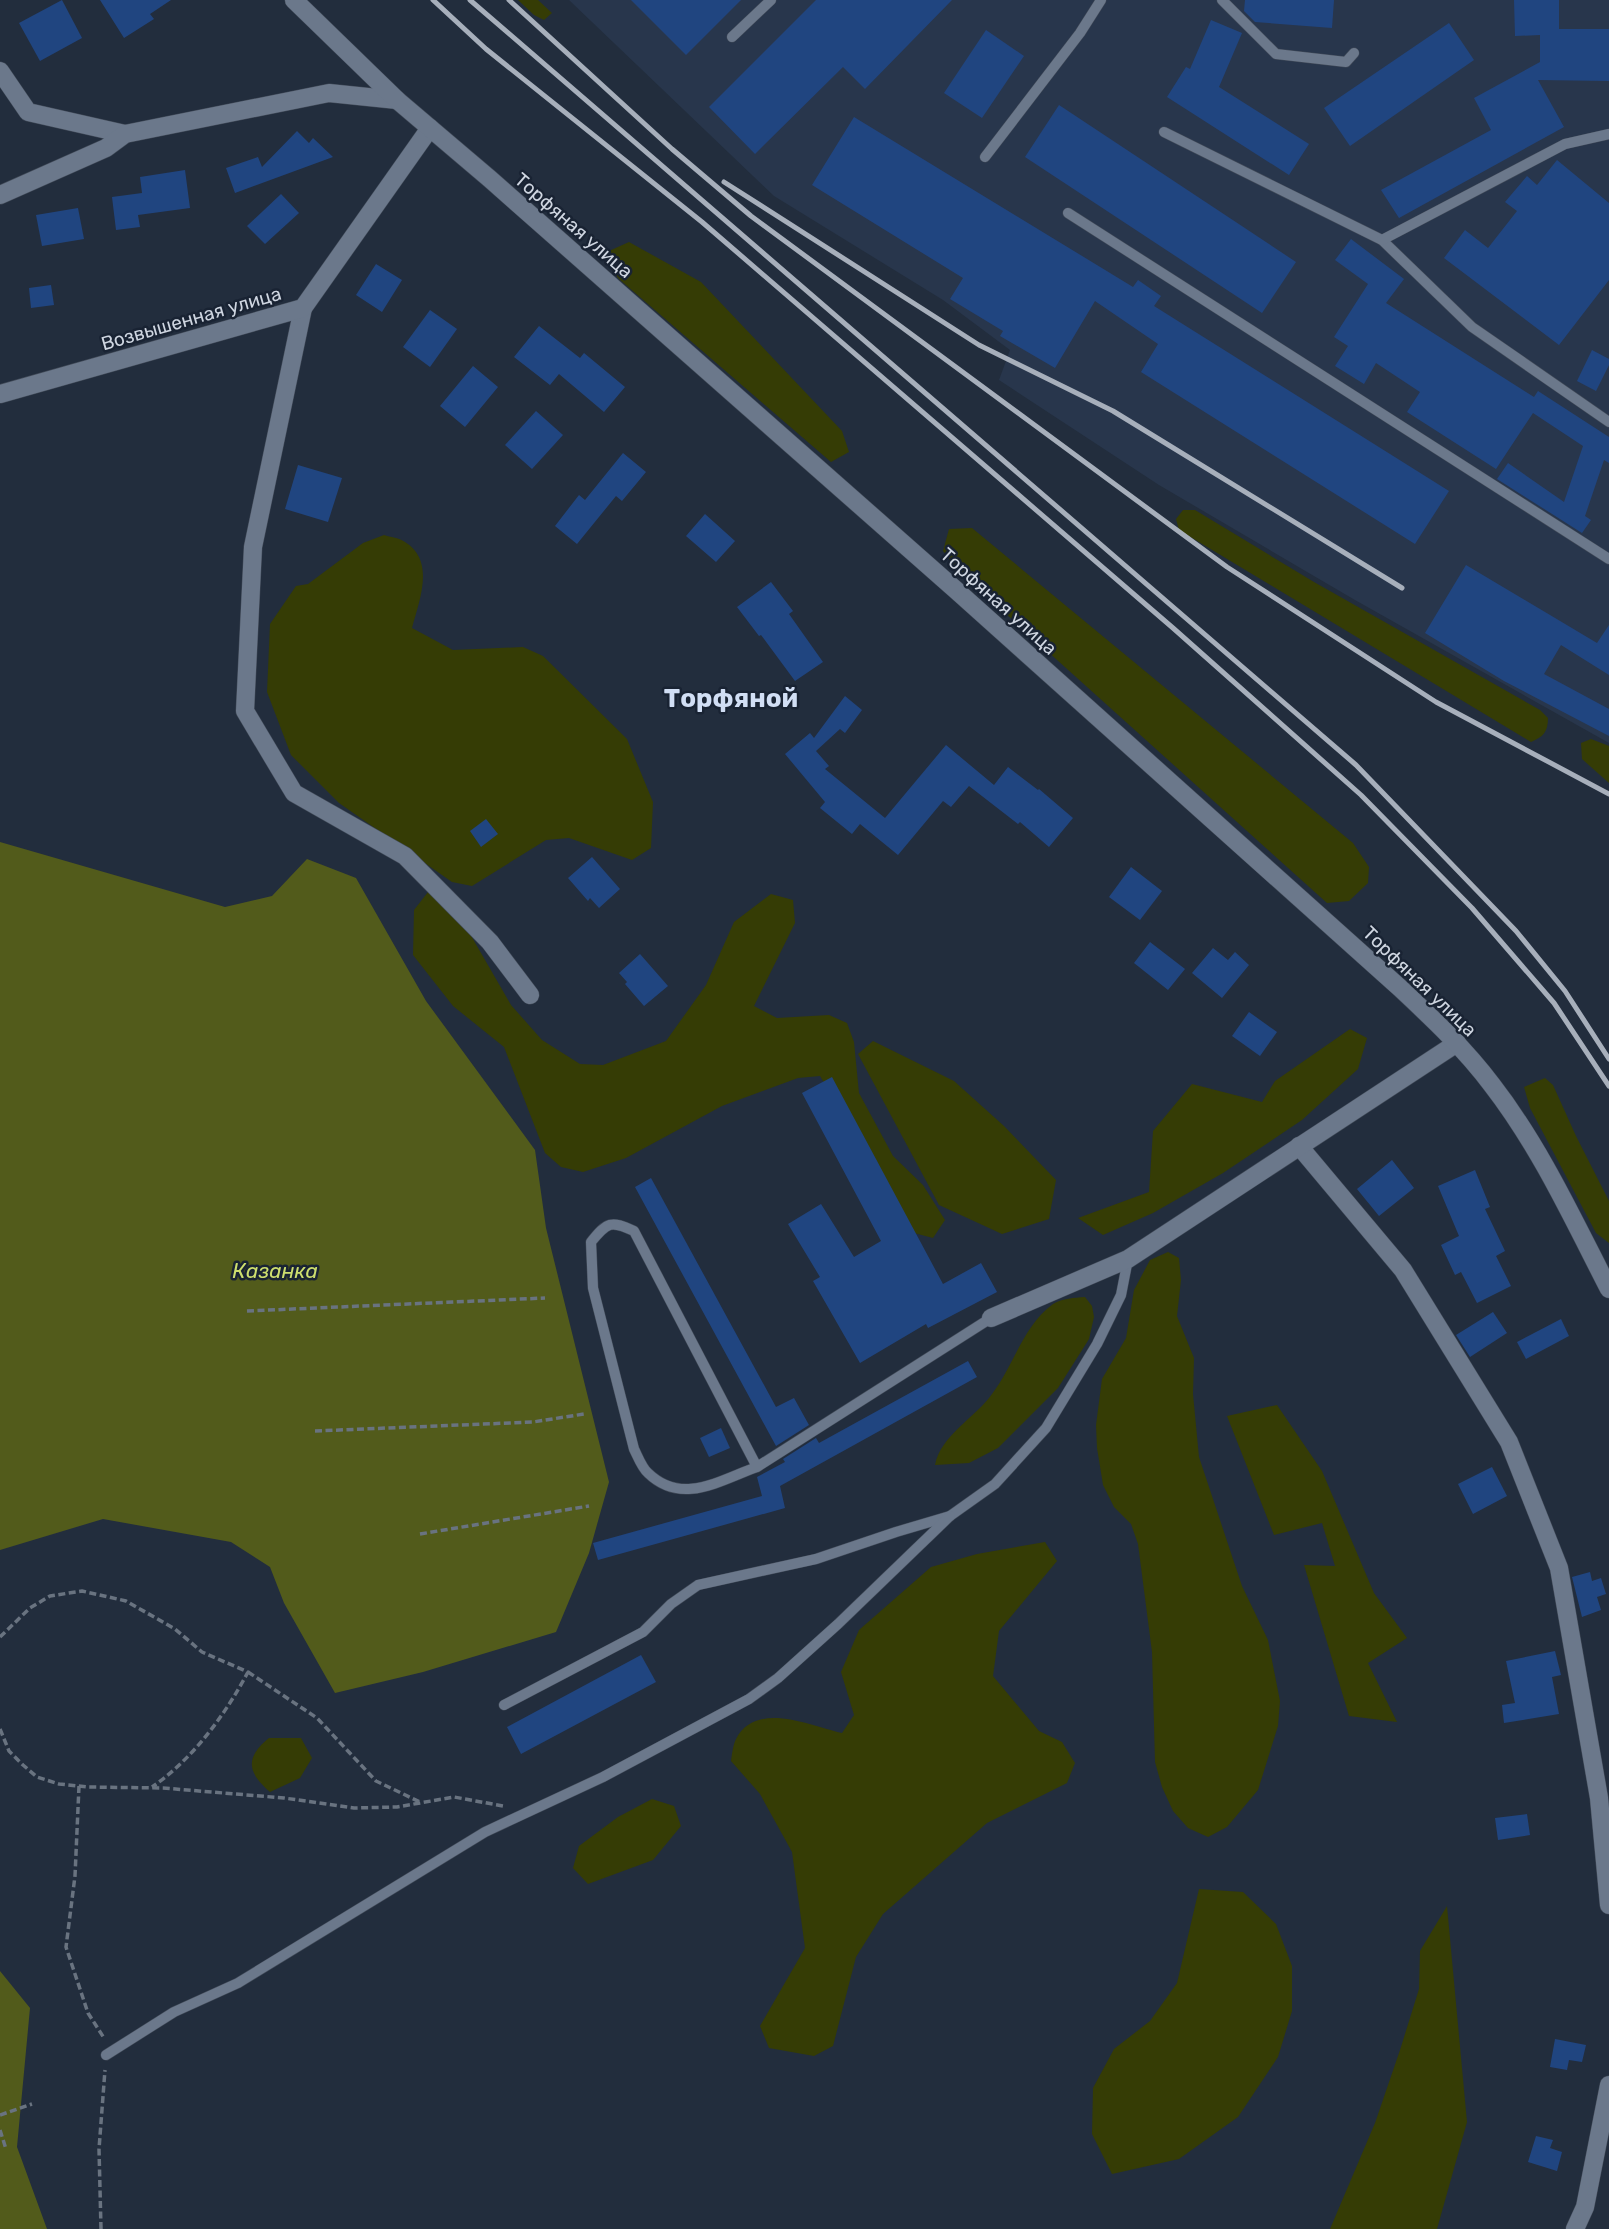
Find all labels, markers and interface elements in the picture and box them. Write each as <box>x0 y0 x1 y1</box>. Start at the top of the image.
street label: Торфяная улица <box>510 168 637 283</box>
street label: Возвышенная улица <box>98 282 284 355</box>
street label: Торфяная улица <box>936 543 1062 660</box>
district label: Торфяной <box>664 683 798 714</box>
street label: Торфяная улица <box>1358 921 1481 1041</box>
water label: Казанка <box>232 1258 318 1283</box>

